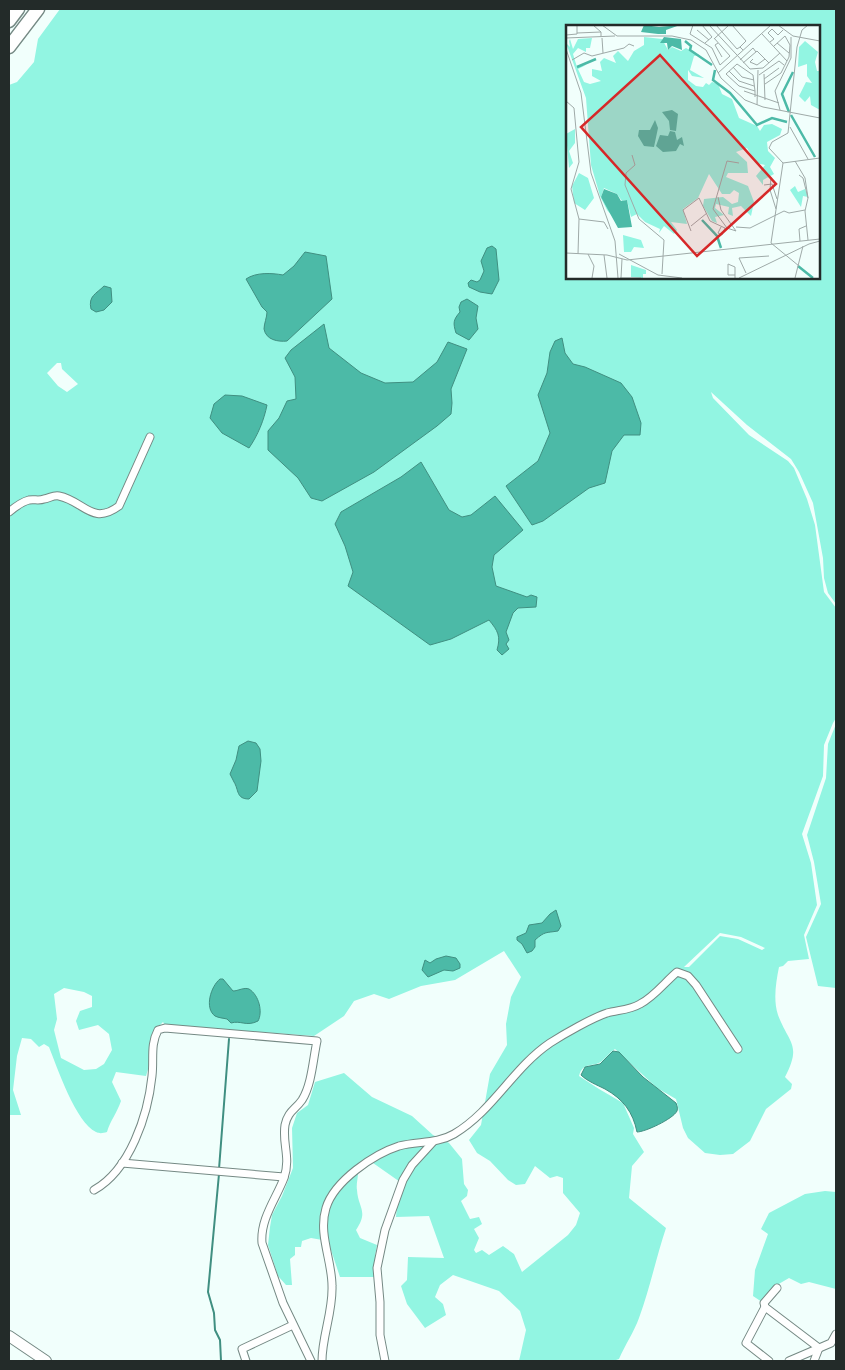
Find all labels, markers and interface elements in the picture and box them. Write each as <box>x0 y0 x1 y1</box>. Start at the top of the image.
inset map <box>566 25 820 279</box>

